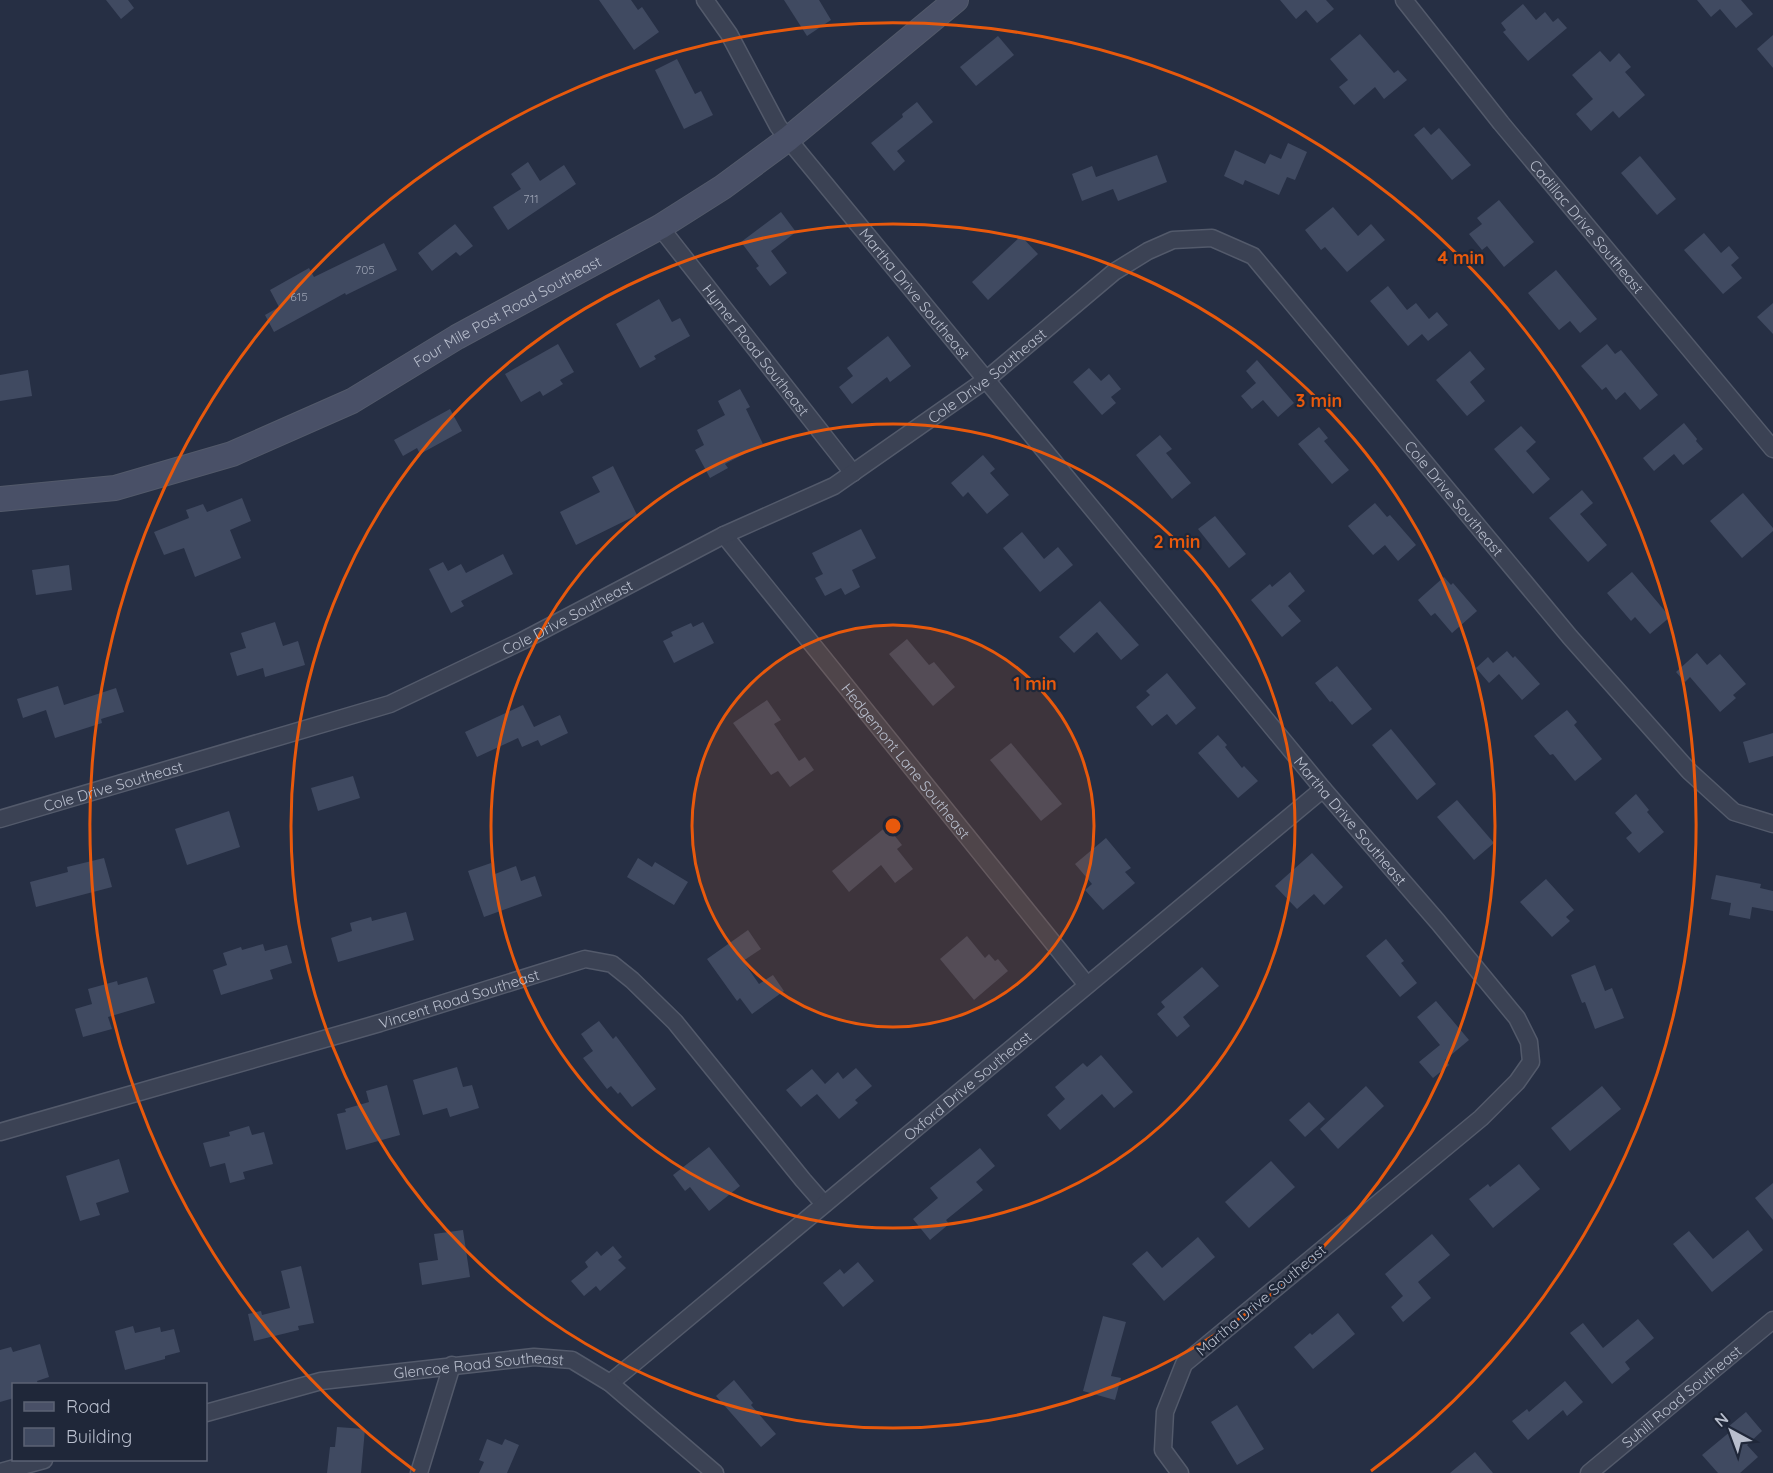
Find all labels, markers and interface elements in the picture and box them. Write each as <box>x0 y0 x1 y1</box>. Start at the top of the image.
street label: Cadillac Drive Southeast <box>1526 155 1648 297</box>
house number: 711 <box>523 191 539 206</box>
street label: Martha Drive Southeast <box>856 224 974 363</box>
text: 4 min <box>1437 246 1485 269</box>
street label: Four Mile Post Road Southeast <box>410 251 604 371</box>
house number: 705 <box>355 262 375 277</box>
street label: Hymer Road Southeast <box>699 280 814 419</box>
house number: 615 <box>290 289 308 304</box>
street label: Cole Drive Southeast <box>924 324 1050 427</box>
text: 3 min <box>1296 389 1342 412</box>
street label: Cole Drive Southeast <box>1401 436 1508 560</box>
text: 2 min <box>1154 530 1200 553</box>
street label: Cole Drive Southeast <box>499 575 636 659</box>
text: 1 min <box>1013 672 1057 695</box>
street label: Hedgemont Lane Southeast <box>838 679 974 842</box>
street label: Martha Drive Southeast <box>1290 752 1411 889</box>
street label: Cole Drive Southeast <box>41 756 185 815</box>
centre of rings <box>883 816 903 836</box>
street label: Vincent Road Southeast <box>376 964 541 1032</box>
street label: Oxford Drive Southeast <box>899 1027 1035 1144</box>
street label: Martha Drive Southeast <box>1192 1240 1330 1360</box>
street label: Suhill Road Southeast <box>1617 1341 1745 1452</box>
street label: Glencoe Road Southeast <box>393 1348 565 1382</box>
legend <box>12 1383 207 1461</box>
text: Road <box>66 1395 111 1418</box>
north arrow <box>1701 1401 1761 1461</box>
text: N <box>1710 1408 1732 1431</box>
text: Building <box>66 1425 132 1448</box>

